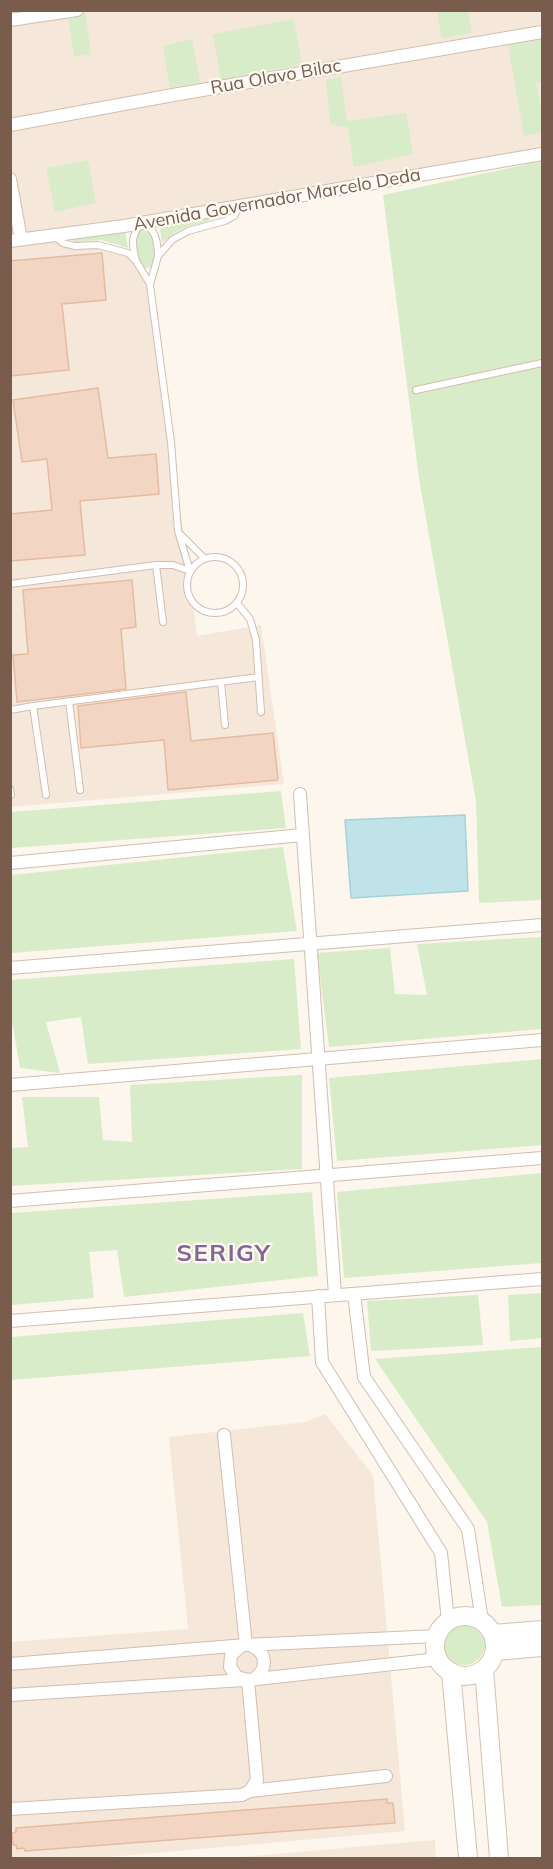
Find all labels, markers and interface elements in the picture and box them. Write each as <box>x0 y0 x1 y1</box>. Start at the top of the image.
street label: Rua Olavo Bilac <box>209 55 343 99</box>
street label: Avenida Governador Marcelo Deda <box>132 164 422 236</box>
district label: SERIGY <box>177 1240 271 1268</box>

